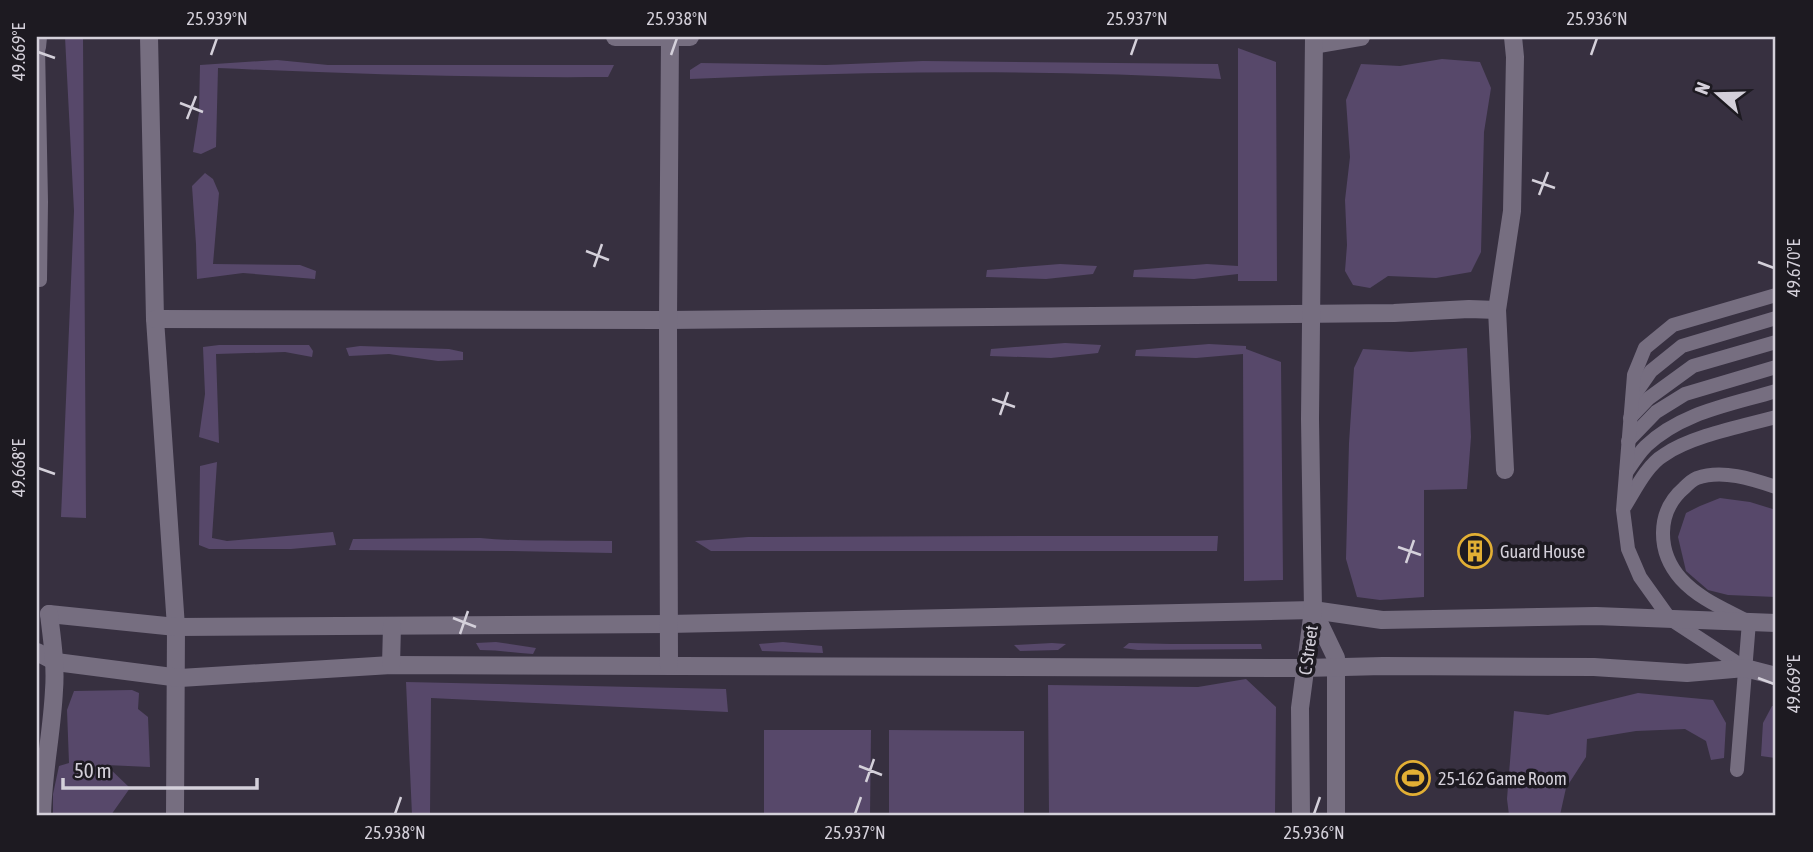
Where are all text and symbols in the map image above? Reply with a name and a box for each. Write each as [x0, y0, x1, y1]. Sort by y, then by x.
text: 25.939°N [186, 8, 248, 29]
text: 25.938°N [646, 8, 708, 29]
text: 25.937°N [1106, 8, 1168, 29]
text: 25.936°N [1566, 8, 1628, 29]
text: 49.669°E [8, 23, 29, 81]
north arrow [1684, 60, 1754, 130]
text: N [1690, 79, 1714, 97]
text: 49.670°E [1783, 239, 1804, 297]
text: 49.668°E [8, 439, 29, 497]
building icon: Guard House [1456, 532, 1494, 570]
place label: Guard House [1500, 541, 1585, 562]
street label: C Street [1294, 624, 1322, 676]
text: 49.669°E [1783, 655, 1804, 713]
scale bar [63, 747, 257, 791]
text: 50 m [74, 758, 112, 782]
sports icon: 25-162 Game Room [1394, 759, 1432, 797]
place label: 25-162 Game Room [1438, 768, 1567, 789]
text: 25.938°N [364, 822, 426, 843]
text: 25.937°N [824, 822, 886, 843]
text: 25.936°N [1283, 822, 1345, 843]

